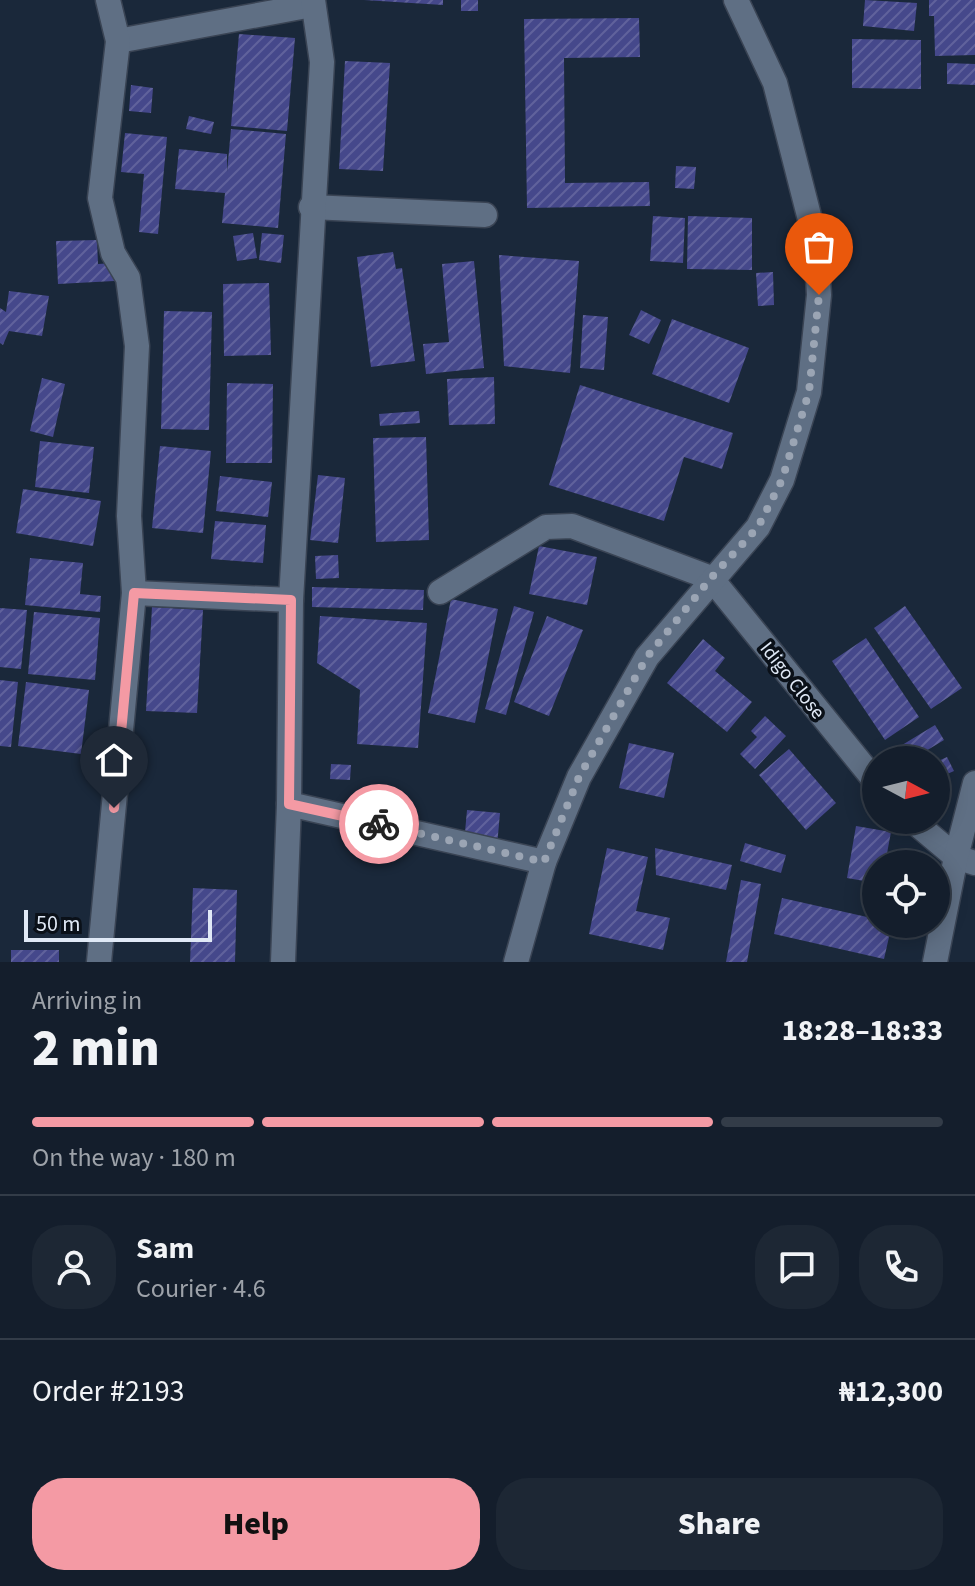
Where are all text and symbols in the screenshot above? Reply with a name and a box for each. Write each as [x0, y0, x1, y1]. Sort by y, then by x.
pin [785, 213, 853, 295]
icon: bag [797, 225, 841, 269]
street label: Idigo Close [753, 636, 831, 725]
pin [80, 726, 148, 808]
icon: home [92, 738, 136, 782]
north arrow [862, 746, 950, 834]
map controls [862, 746, 950, 938]
courier [339, 784, 419, 864]
icon: bike [357, 802, 401, 846]
button: locate [862, 850, 950, 938]
scale bar [24, 906, 212, 942]
text: 50 m [36, 908, 81, 940]
text: Arriving in [32, 982, 142, 1019]
text: 18:28–18:33 [782, 1009, 943, 1052]
text: 2 min [32, 1012, 160, 1086]
text: On the way · 180 m [32, 1139, 236, 1176]
button: person [32, 1225, 116, 1309]
button: chat [755, 1225, 839, 1309]
button: phone [859, 1225, 943, 1309]
text: Sam [136, 1227, 194, 1270]
text: Courier · 4.6 [136, 1270, 266, 1307]
text: Order #2193 [32, 1370, 185, 1413]
text: ₦12,300 [839, 1370, 943, 1413]
button: Help [32, 1478, 480, 1570]
button: Share [496, 1478, 943, 1570]

